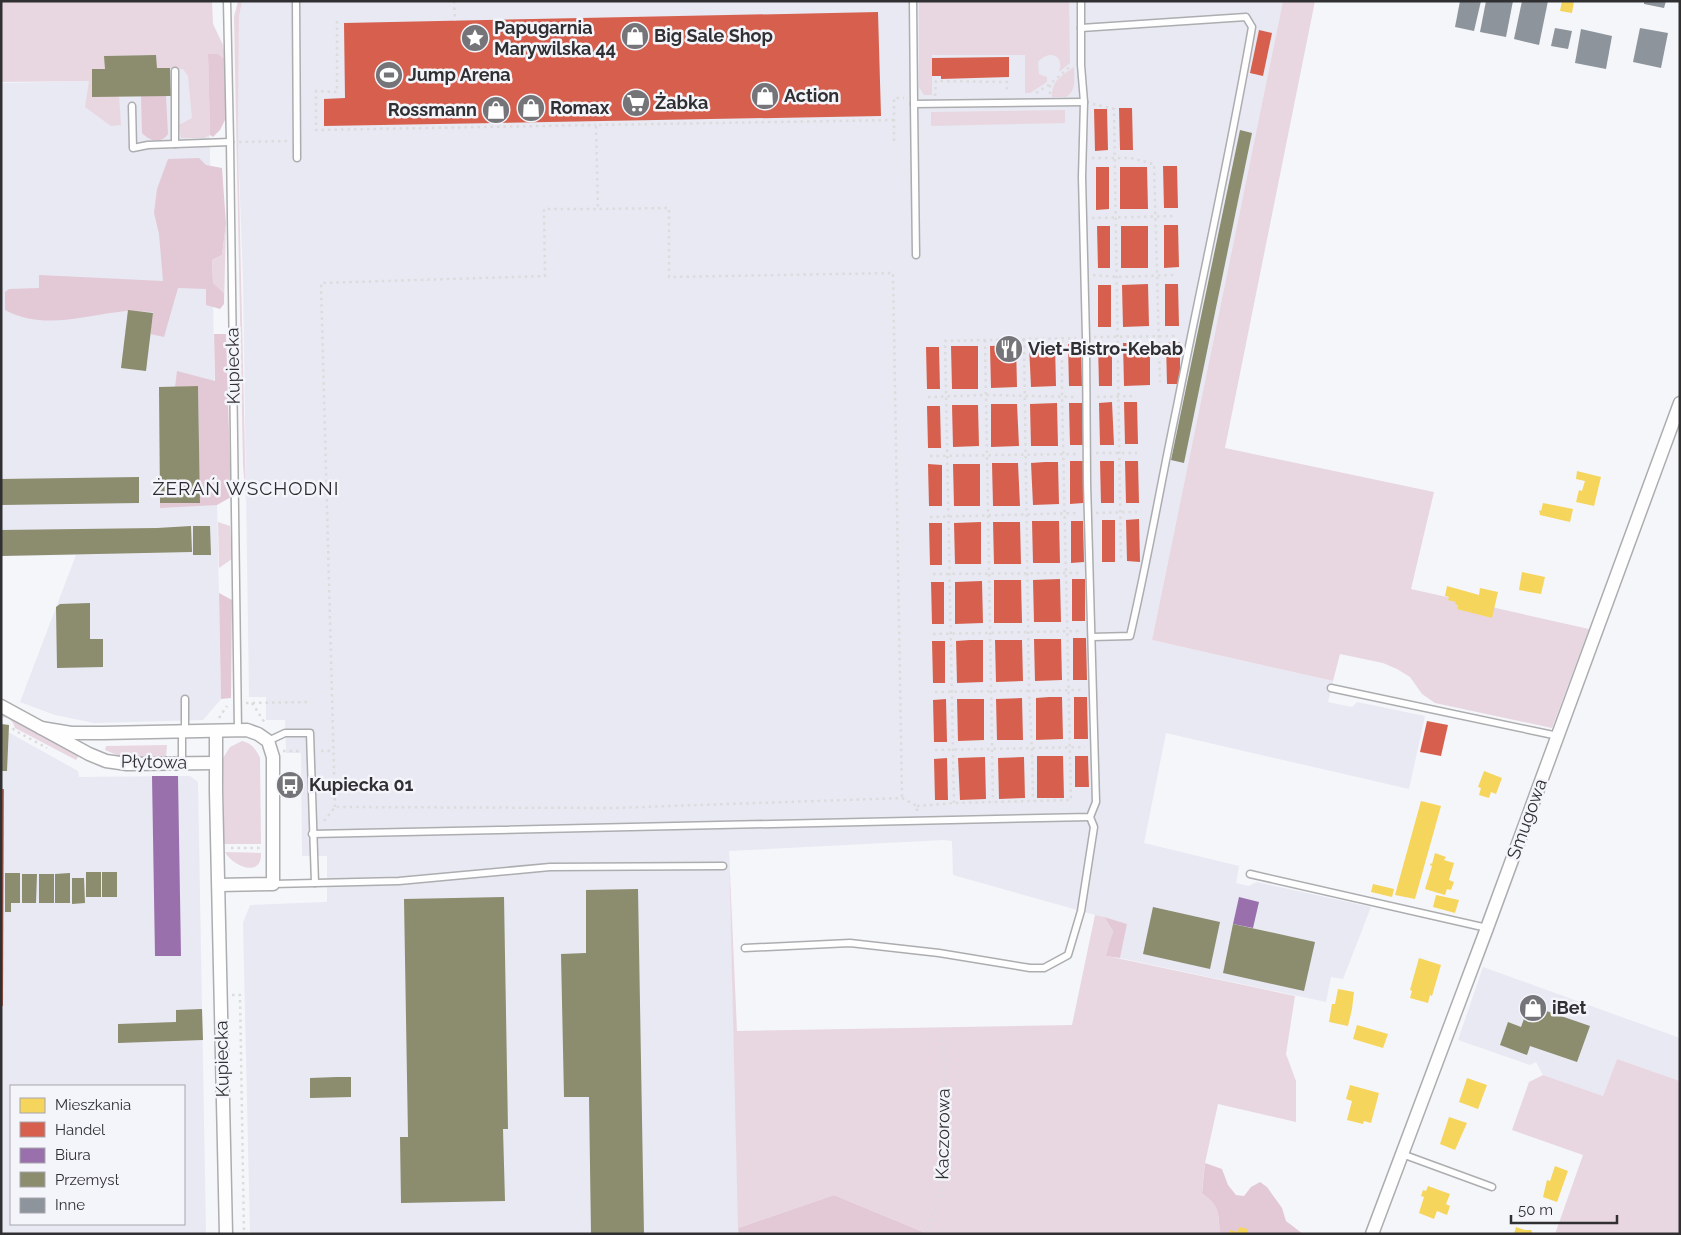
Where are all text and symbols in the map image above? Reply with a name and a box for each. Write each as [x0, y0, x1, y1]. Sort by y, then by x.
place label: Papugarnia Marywilska 44 [494, 17, 616, 59]
shop icon: Big Sale Shop [620, 21, 650, 51]
place icon: Papugarnia Marywilska 44 [460, 23, 490, 53]
place label: Big Sale Shop [654, 25, 773, 46]
sports icon: Jump Arena [374, 60, 404, 90]
place label: Jump Arena [408, 64, 511, 85]
shop icon: Action [750, 81, 780, 111]
place label: Action [784, 85, 839, 106]
supermarket icon: Żabka [621, 88, 651, 118]
place label: Żabka [655, 92, 708, 113]
shop icon: Romax [516, 93, 546, 123]
shop icon: Rossmann [481, 95, 511, 125]
place label: Romax [550, 97, 610, 118]
place label: Rossmann [388, 99, 477, 120]
street label: Kupiecka [221, 327, 244, 405]
restaurant icon: Viet-Bistro-Kebab [994, 334, 1024, 364]
place label: Viet-Bistro-Kebab [1028, 338, 1183, 359]
district label: ŻERAŃ WSCHODNI [153, 477, 339, 499]
street label: Płytowa [121, 750, 187, 773]
bus stop icon: Kupiecka 01 [275, 770, 305, 800]
place label: Kupiecka 01 [309, 774, 413, 795]
street label: Smugowa [1502, 776, 1551, 862]
shop icon: iBet [1518, 993, 1548, 1023]
place label: iBet [1552, 997, 1587, 1018]
street label: Kupiecka [210, 1020, 233, 1098]
legend [10, 1085, 185, 1225]
street label: Kaczorowa [931, 1088, 954, 1180]
text: Mieszkania [55, 1096, 131, 1114]
text: Handel [55, 1121, 106, 1139]
text: Biura [55, 1146, 91, 1164]
text: Przemysł [55, 1171, 119, 1189]
scale bar [1511, 1192, 1617, 1224]
text: Inne [55, 1196, 85, 1214]
text: 50 m [1518, 1201, 1553, 1219]

